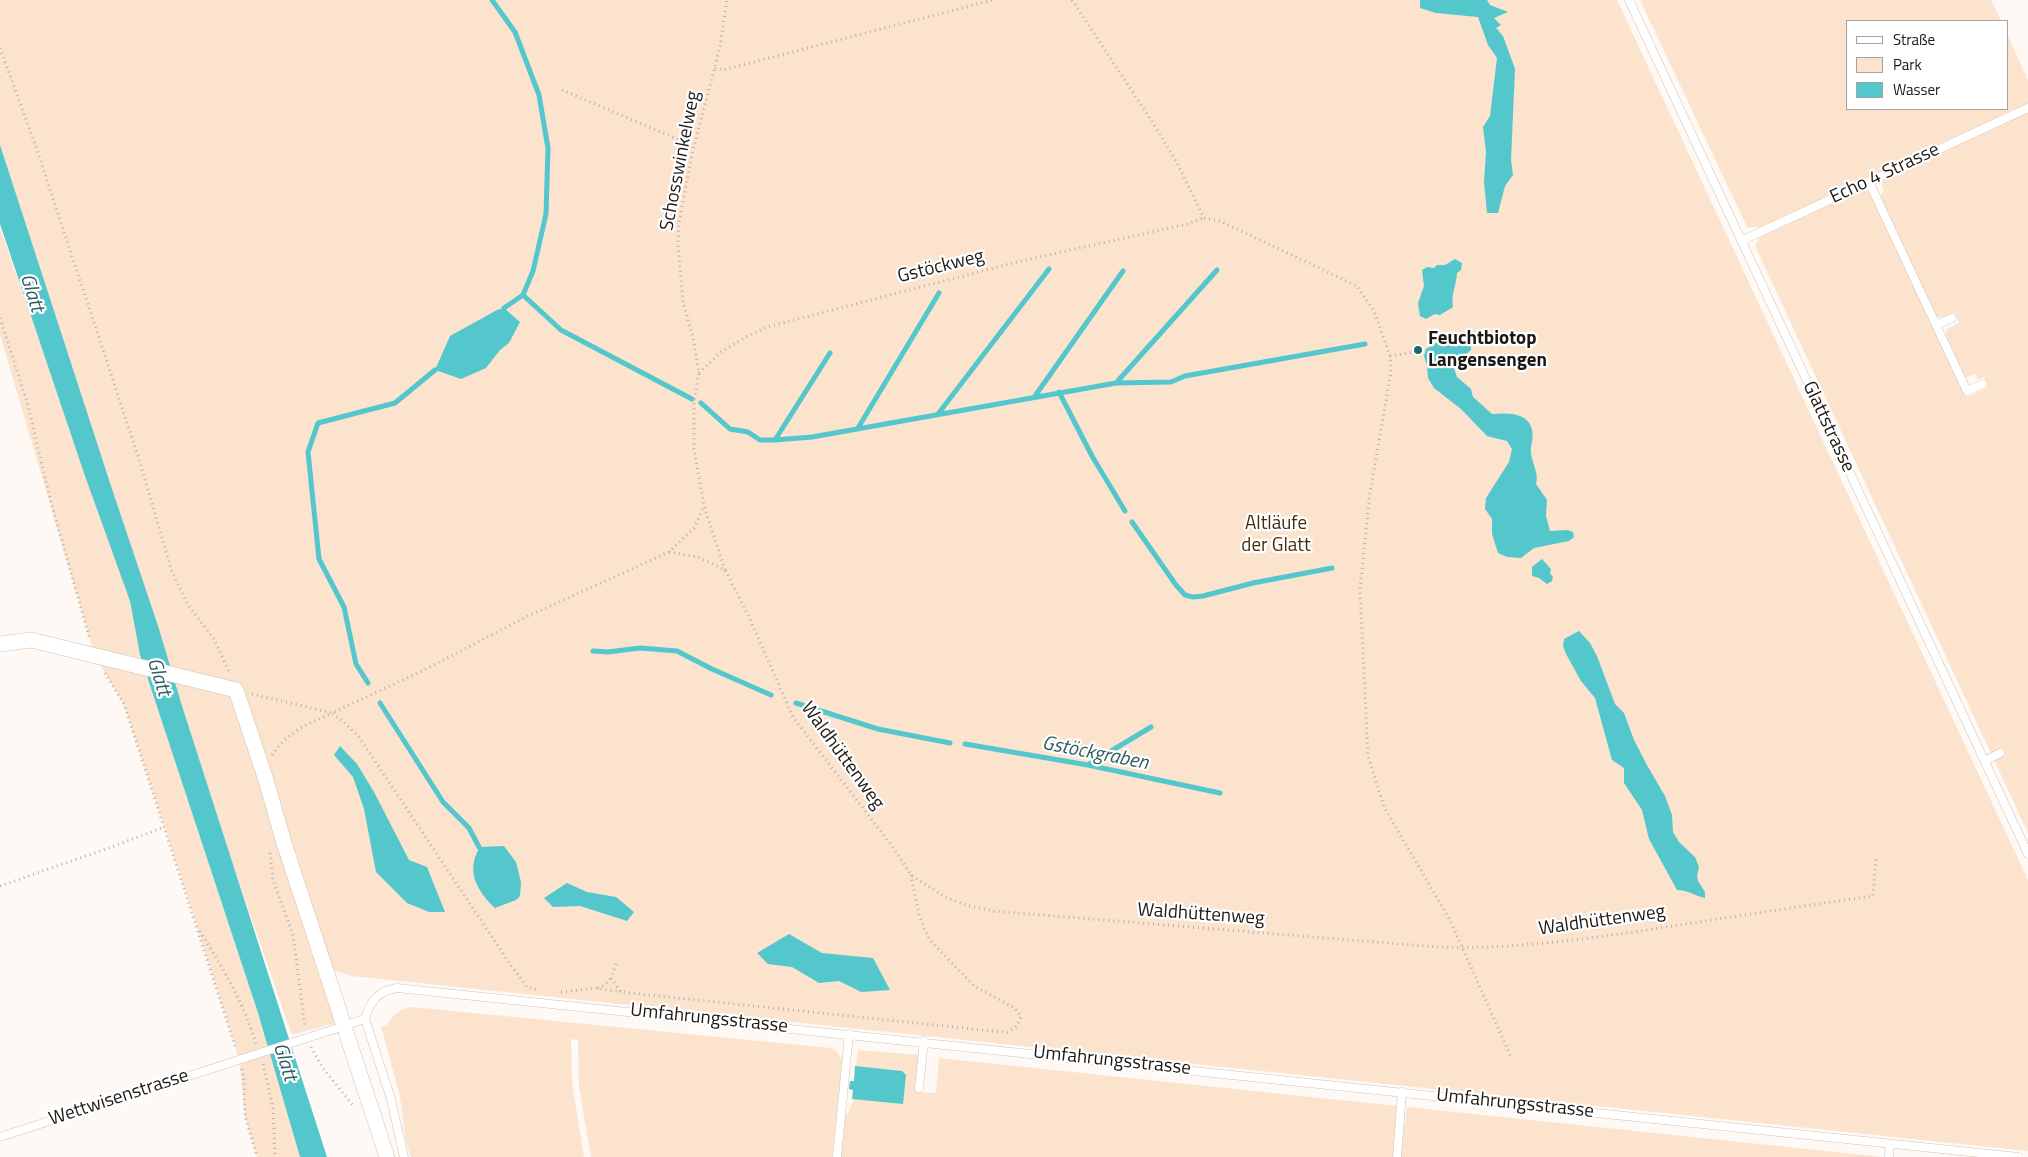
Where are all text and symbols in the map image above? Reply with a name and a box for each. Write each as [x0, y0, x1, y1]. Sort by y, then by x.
legend [1846, 20, 2008, 110]
text: Straße [1893, 28, 1935, 51]
text: Park [1893, 53, 1922, 76]
text: Wasser [1893, 78, 1940, 101]
street label: Schosswinkelweg [656, 89, 706, 233]
street label: Echo 4 Strasse [1827, 139, 1943, 209]
street label: Gstöckweg [895, 245, 987, 289]
water label: Glatt [14, 271, 48, 315]
place label: Feuchtbiotop Langensengen [1428, 328, 1547, 372]
marker: Feuchtbiotop Langensengen [1412, 344, 1424, 356]
street label: Glattstrasse [1797, 378, 1859, 476]
park label: Altläufe der Glatt [1241, 513, 1311, 557]
water label: Glatt [141, 655, 175, 699]
street label: Waldhüttenweg [795, 698, 889, 814]
water label: Gstöckgraben [1040, 732, 1150, 776]
street label: Waldhüttenweg [1137, 899, 1265, 931]
street label: Waldhüttenweg [1537, 901, 1667, 941]
street label: Umfahrungsstrasse [629, 999, 789, 1039]
water label: Glatt [267, 1040, 301, 1084]
street label: Umfahrungsstrasse [1032, 1041, 1192, 1081]
street label: Wettwisenstrasse [46, 1065, 192, 1131]
street label: Umfahrungsstrasse [1435, 1084, 1595, 1124]

